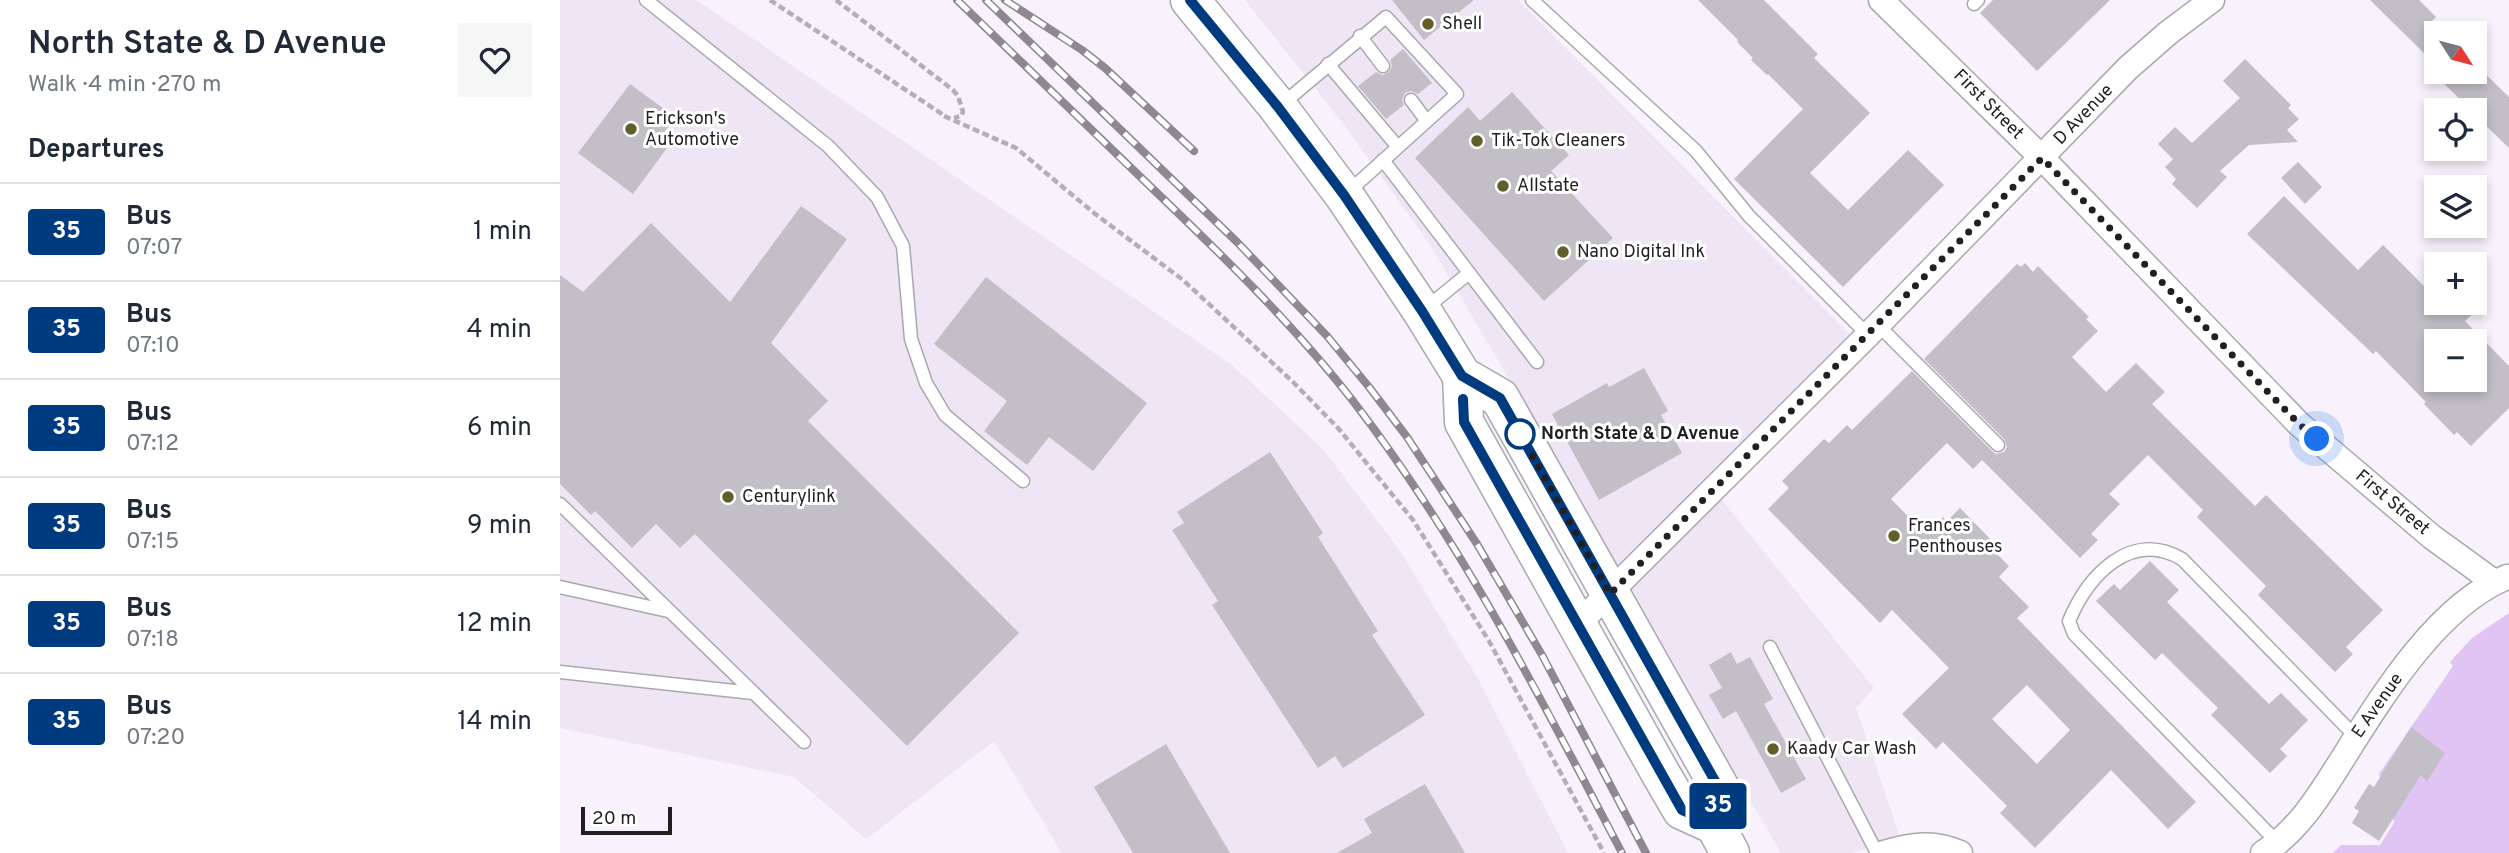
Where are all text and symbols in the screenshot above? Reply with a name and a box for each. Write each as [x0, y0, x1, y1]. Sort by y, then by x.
place label: Shell [1442, 13, 1482, 36]
marker: Shell [1420, 16, 1436, 32]
north arrow [2424, 21, 2487, 84]
map controls [2424, 21, 2487, 392]
button: heart [458, 23, 532, 97]
text: North State & D Avenue [28, 24, 387, 66]
street label: First Street [1948, 65, 2028, 145]
text: Walk · 4 min · 270 m [28, 71, 221, 100]
street label: D Avenue [2049, 80, 2119, 150]
button: locate [2424, 98, 2487, 161]
place label: Erickson's Automotive [645, 108, 739, 152]
marker: Erickson's Automotive [623, 121, 639, 137]
place label: Tik-Tok Cleaners [1491, 130, 1625, 153]
marker: Tik-Tok Cleaners [1469, 133, 1485, 149]
text: Departures [28, 134, 165, 167]
place label: Allstate [1517, 175, 1579, 198]
button: layers [2424, 175, 2487, 238]
marker: Allstate [1495, 178, 1511, 194]
text: Bus [126, 201, 172, 234]
text: 1 min [473, 216, 532, 249]
text: 35 [52, 217, 81, 247]
text: 07:07 [126, 234, 182, 263]
place label: Nano Digital Ink [1577, 241, 1705, 264]
marker: Nano Digital Ink [1555, 244, 1571, 260]
button: + [2424, 252, 2487, 315]
text: Bus [126, 299, 172, 332]
text: 4 min [466, 314, 532, 347]
text: 35 [52, 315, 81, 345]
button: − [2424, 329, 2487, 392]
text: 07:10 [126, 332, 180, 361]
text: Bus [126, 397, 172, 430]
text: 6 min [467, 412, 532, 445]
text: 35 [52, 413, 81, 443]
marker: North State & D Avenue [1505, 419, 1535, 449]
your location [2299, 421, 2334, 456]
place label: North State & D Avenue [1541, 423, 1739, 446]
text: 07:12 [126, 430, 179, 459]
street label: First Street [2350, 465, 2434, 541]
place label: Centurylink [742, 486, 836, 509]
marker: Centurylink [720, 489, 736, 505]
text: Bus [126, 495, 172, 528]
text: 9 min [467, 510, 532, 543]
text: 35 [52, 511, 81, 541]
place label: Frances Penthouses [1908, 515, 2002, 559]
text: 07:15 [126, 528, 179, 557]
marker: Frances Penthouses [1886, 528, 1902, 544]
text: Bus [126, 593, 172, 626]
text: 12 min [457, 608, 532, 641]
text: 35 [52, 609, 81, 639]
text: 07:18 [126, 626, 179, 655]
street label: E Avenue [2347, 669, 2409, 743]
text: Bus [126, 691, 172, 724]
text: 14 min [457, 706, 532, 739]
text: 35 [52, 707, 81, 737]
text: 07:20 [126, 724, 185, 753]
place label: Kaady Car Wash [1787, 738, 1917, 761]
marker: Kaady Car Wash [1765, 741, 1781, 757]
line badge: 35 [1686, 783, 1750, 829]
text: 35 [1703, 791, 1733, 821]
scale bar [581, 804, 672, 836]
text: 20 m [592, 807, 636, 831]

